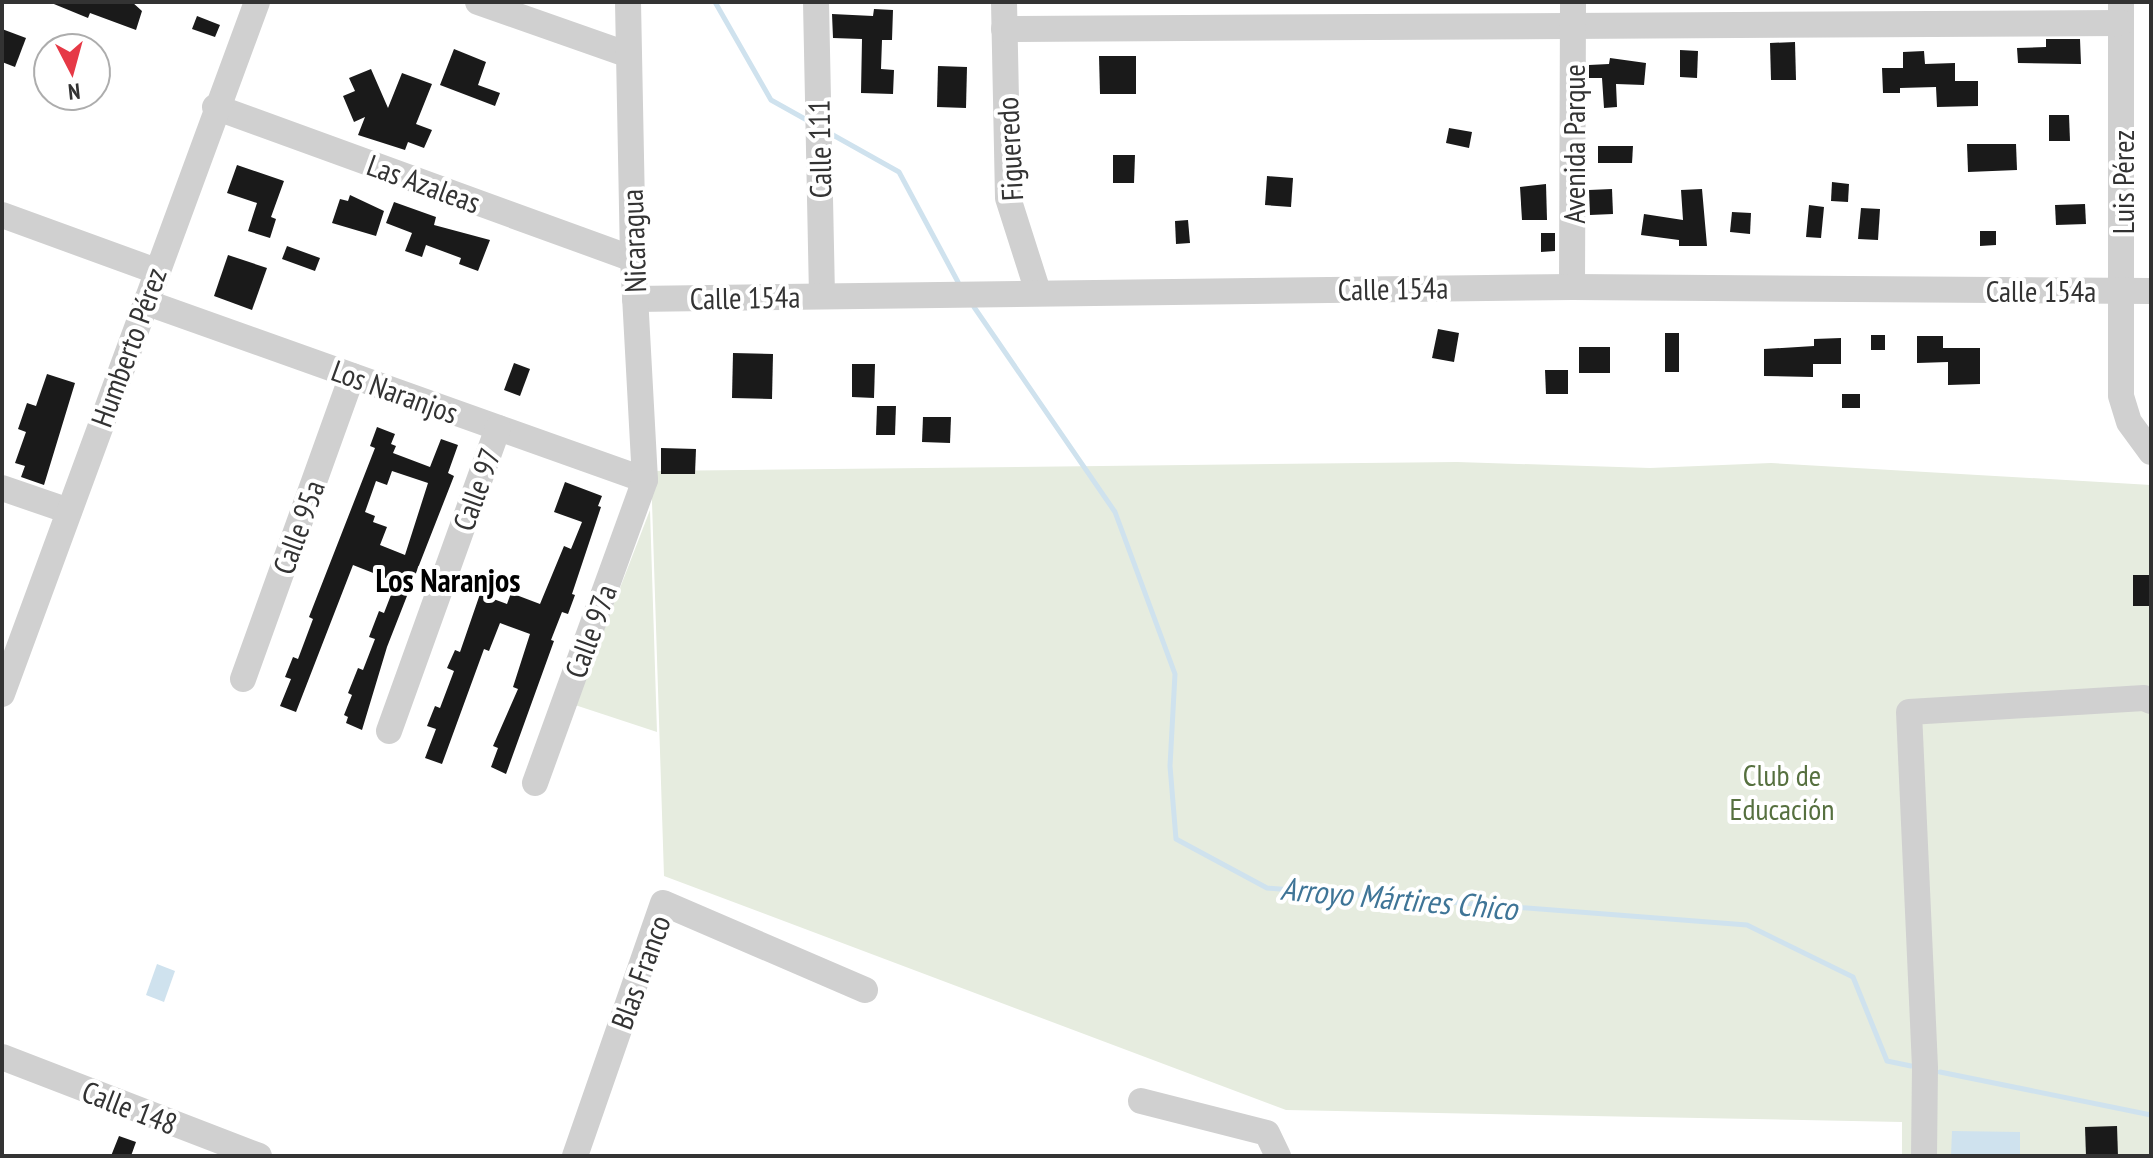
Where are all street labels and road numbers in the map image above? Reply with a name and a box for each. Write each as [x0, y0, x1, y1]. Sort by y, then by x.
street label: Avenida Parque [1554, 64, 1593, 224]
street label: Figueredo [987, 96, 1031, 202]
street label: Calle 111 [799, 99, 839, 199]
street label: Luis Pérez [2103, 130, 2142, 234]
street label: Las Azaleas [362, 145, 486, 221]
street label: Nicaragua [612, 189, 654, 293]
street label: Humberto Pérez [81, 262, 175, 432]
street label: Calle 154a [1337, 268, 1449, 308]
street label: Calle 154a [1986, 271, 2096, 310]
street label: Calle 154a [689, 277, 801, 317]
street label: Los Naranjos [326, 350, 464, 432]
street label: Calle 97 [443, 442, 509, 536]
street label: Calle 95a [263, 475, 333, 579]
street label: Calle 97a [555, 579, 625, 683]
street label: Blas Franco [601, 910, 679, 1034]
street label: Calle 148 [77, 1071, 183, 1143]

